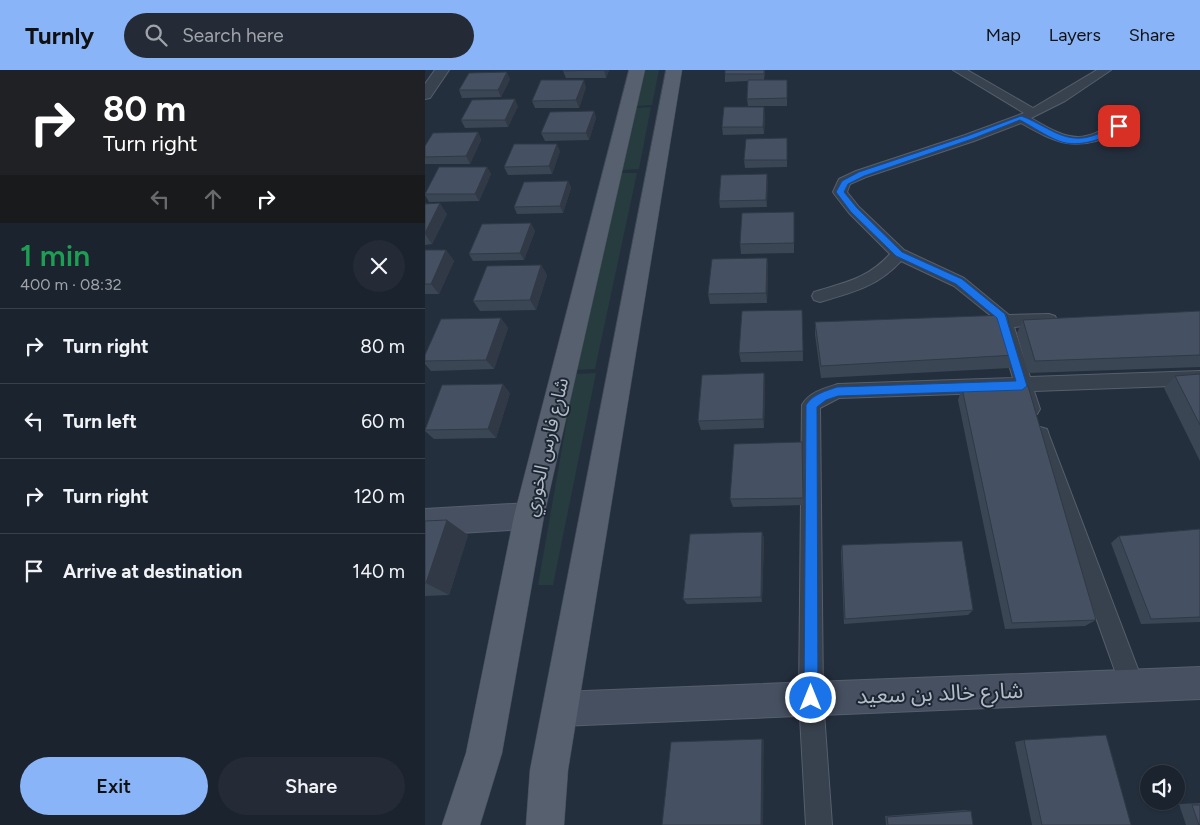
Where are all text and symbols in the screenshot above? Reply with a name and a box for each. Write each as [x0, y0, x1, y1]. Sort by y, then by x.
search box [124, 13, 474, 58]
text: Turnly [25, 21, 94, 50]
icon: search [142, 21, 170, 49]
text: Search here [182, 24, 284, 47]
text: Map [986, 24, 1021, 46]
text: Layers [1049, 24, 1101, 46]
text: Share [1129, 24, 1175, 46]
text: 80 m [103, 88, 186, 130]
icon: right [20, 90, 85, 155]
pin [1098, 105, 1140, 147]
icon: arrive [1105, 112, 1133, 140]
text: Turn right [103, 130, 198, 157]
icon: left [146, 185, 174, 213]
icon: ahead [199, 185, 227, 213]
icon: right [252, 185, 280, 213]
text: 1 min [20, 237, 90, 274]
button: close [353, 240, 405, 292]
text: 400 m · 08:32 [20, 275, 122, 294]
icon: right [20, 332, 48, 360]
text: Turn right [63, 335, 149, 358]
text: 80 m [360, 335, 405, 358]
street label: شارع فارس الخوري [519, 375, 576, 519]
icon: left [20, 407, 48, 435]
text: Turn left [63, 410, 137, 433]
text: 60 m [361, 410, 405, 433]
icon: right [20, 482, 48, 510]
text: Turn right [63, 485, 149, 508]
text: 120 m [353, 485, 405, 508]
icon: arrive [20, 557, 48, 585]
text: Arrive at destination [63, 560, 242, 583]
text: 140 m [352, 560, 405, 583]
position arrow [784, 671, 836, 723]
street label: شارع خالد بن سعيد [856, 677, 1024, 712]
button: Exit [20, 757, 208, 815]
button: Share [218, 757, 405, 815]
map controls [1140, 765, 1185, 810]
button: sound [1140, 765, 1185, 810]

